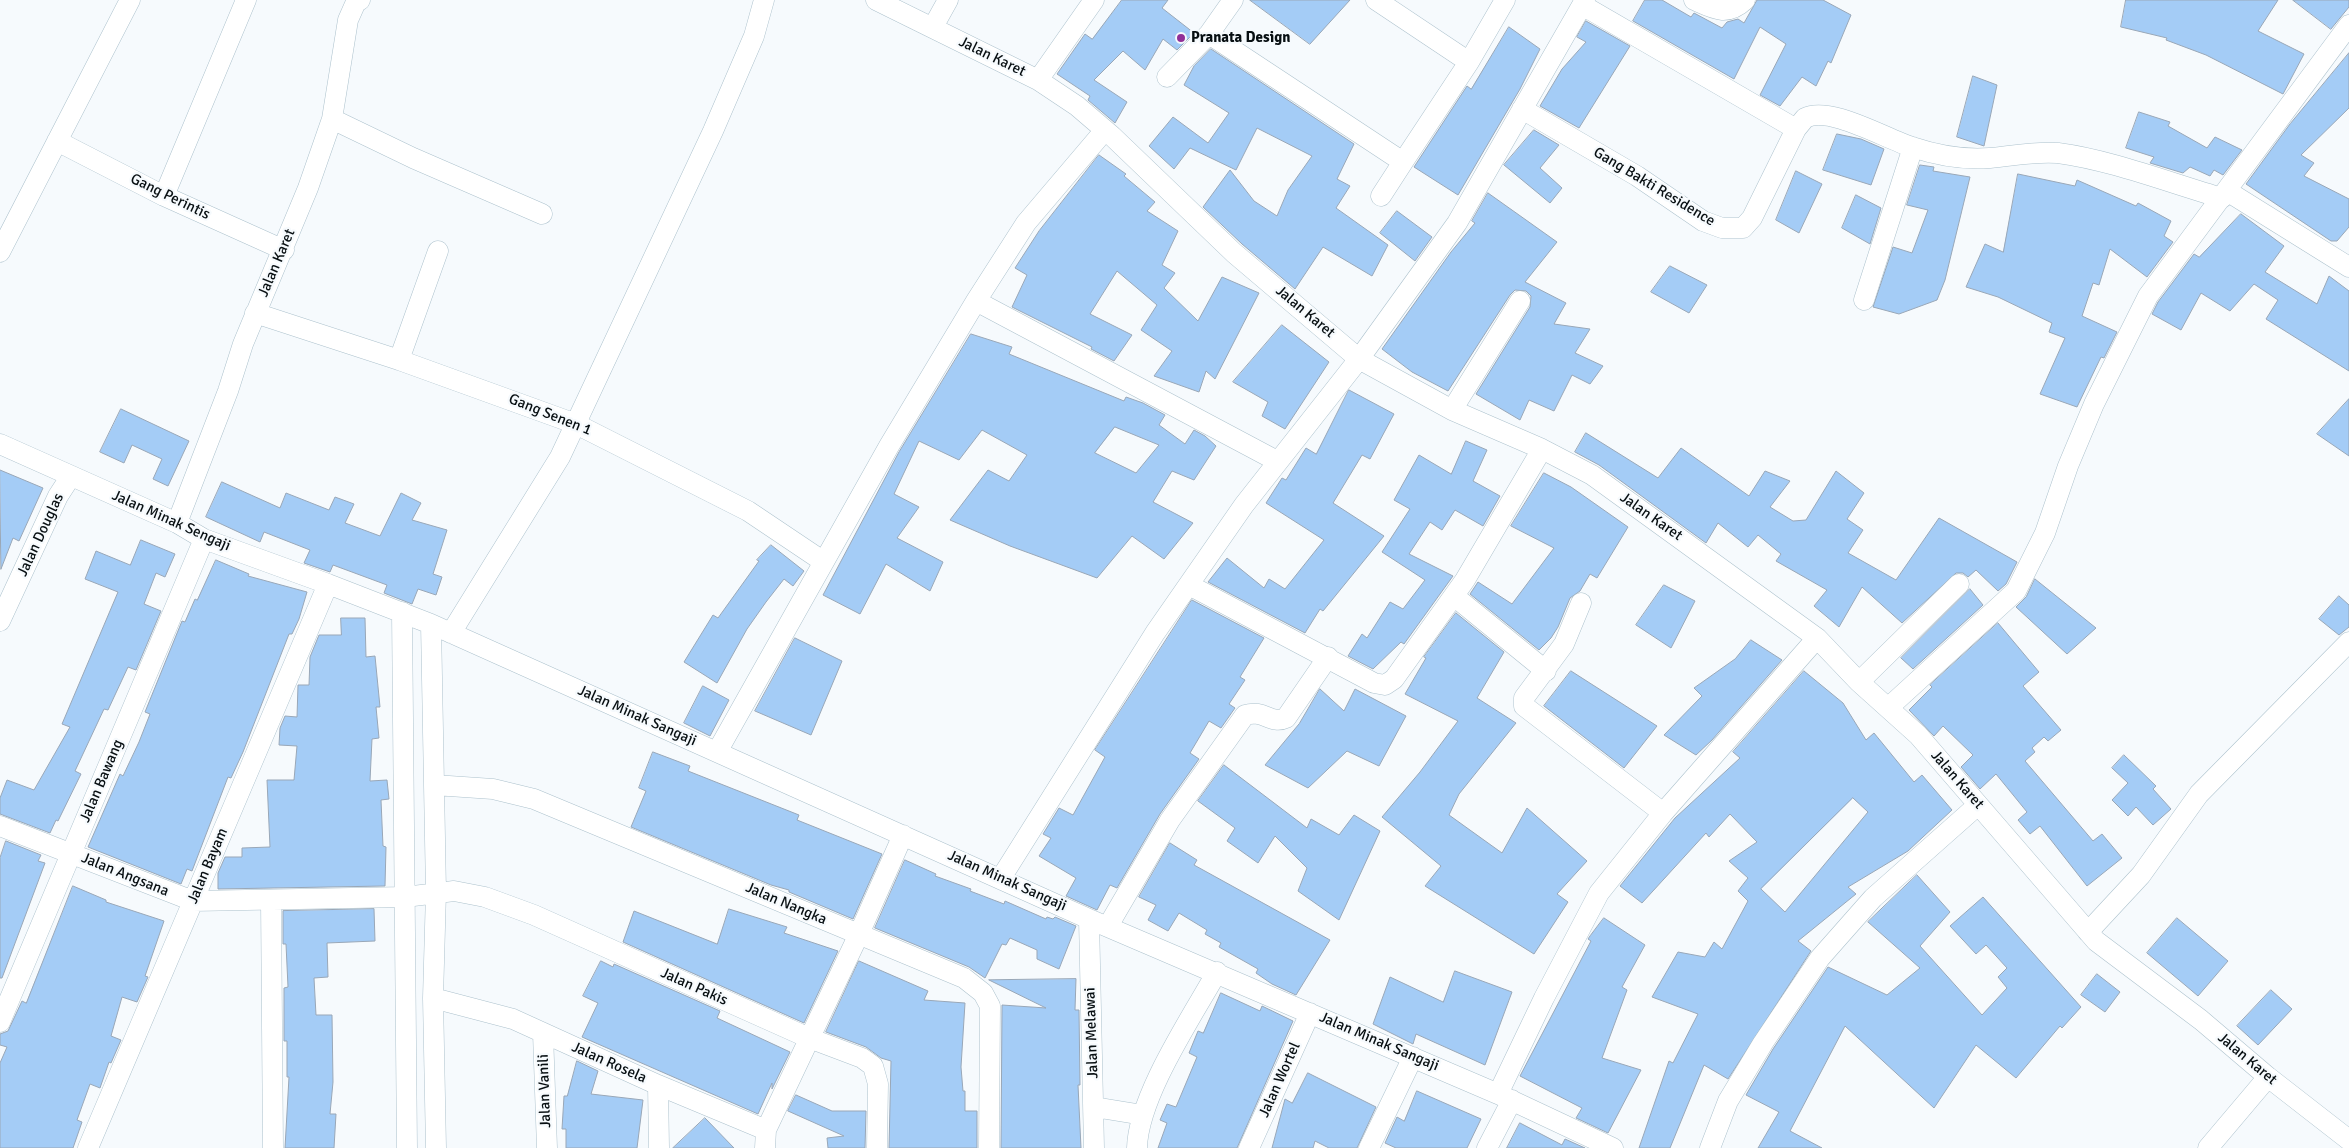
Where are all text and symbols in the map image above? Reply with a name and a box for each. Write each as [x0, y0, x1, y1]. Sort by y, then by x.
place label: Pranata Design [1191, 29, 1290, 47]
marker: Pranata Design [1175, 32, 1187, 44]
street label: Jalan Karet [956, 33, 1028, 81]
street label: Gang Bakti Residence [1590, 144, 1718, 230]
street label: Gang Perintis [127, 170, 213, 224]
street label: Jalan Karet [255, 226, 299, 300]
street label: Jalan Karet [1272, 282, 1338, 342]
street label: Gang Senen 1 [506, 390, 594, 440]
street label: Jalan Minak Sengaji [109, 487, 233, 555]
street label: Jalan Karet [1616, 489, 1686, 545]
street label: Jalan Douglas [14, 491, 68, 579]
street label: Jalan Minak Sangaji [575, 682, 699, 750]
street label: Jalan Bawang [76, 737, 128, 825]
street label: Jalan Karet [1927, 747, 1987, 813]
street label: Jalan Bayam [184, 826, 232, 906]
street label: Jalan Minak Sangaji [945, 847, 1069, 915]
street label: Jalan Angsana [79, 849, 171, 901]
street label: Jalan Nangka [743, 879, 829, 929]
street label: Jalan Pakis [658, 964, 730, 1010]
street label: Jalan Melawai [1081, 987, 1103, 1079]
street label: Jalan Minak Sangaji [1317, 1009, 1441, 1075]
street label: Jalan Karet [2214, 1029, 2280, 1089]
street label: Jalan Rosela [569, 1038, 649, 1088]
street label: Jalan Wortel [1255, 1040, 1305, 1120]
street label: Jalan Vanili [535, 1054, 555, 1128]

